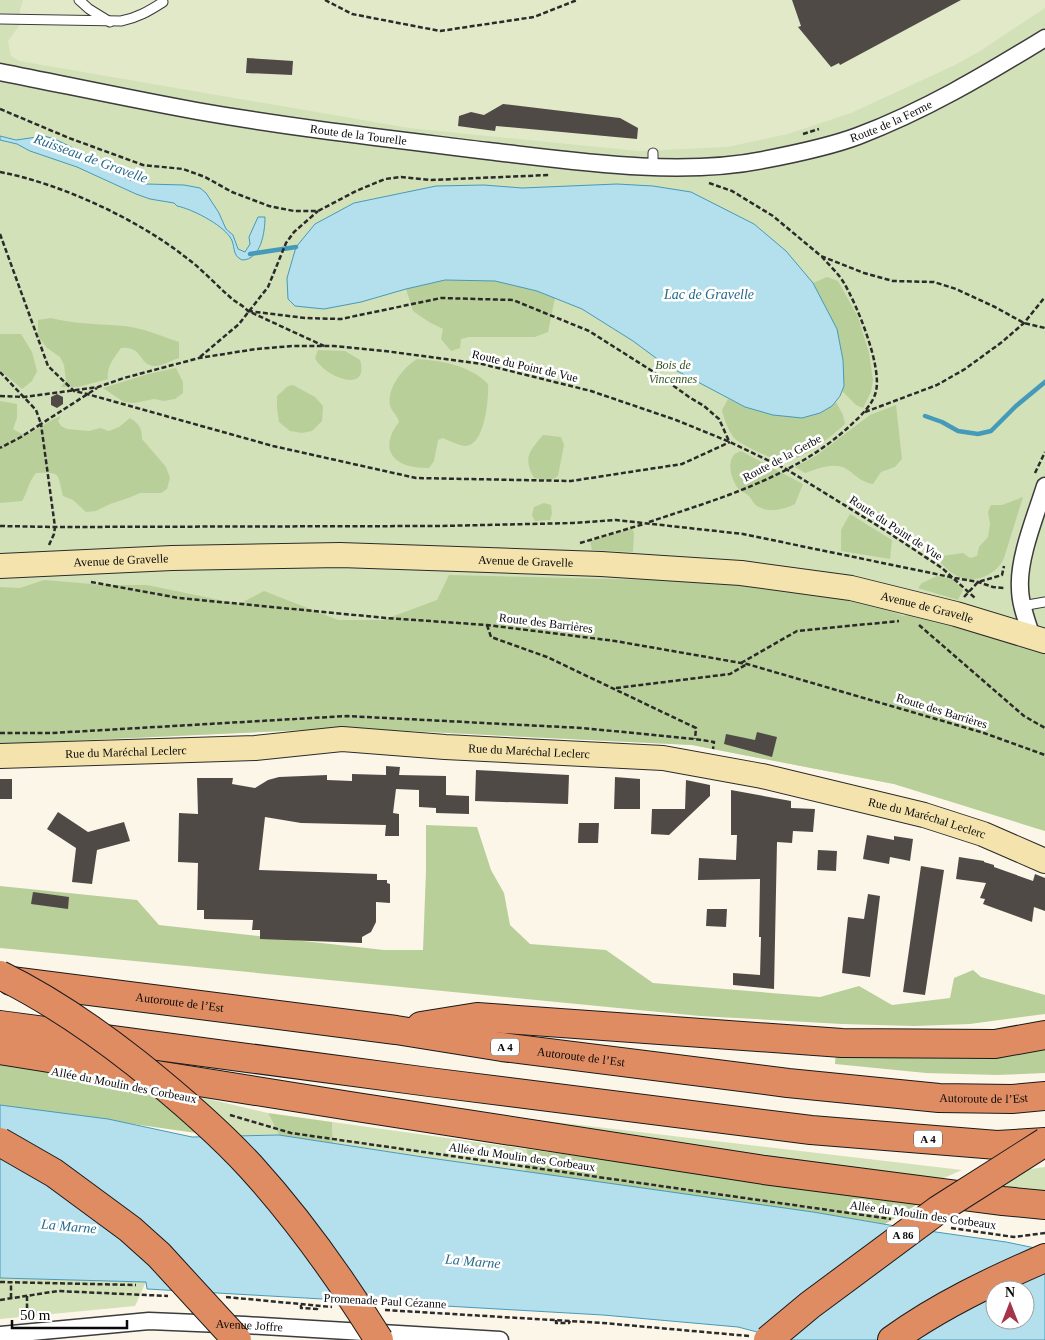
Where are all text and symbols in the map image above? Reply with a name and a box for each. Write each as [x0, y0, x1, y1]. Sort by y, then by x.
street label: Route de la Ferme [848, 97, 934, 145]
street label: Route de la Tourelle [309, 122, 408, 148]
water label: Ruisseau de Gravelle [31, 131, 150, 186]
water label: Lac de Gravelle [663, 287, 754, 302]
street label: Route du Point de Vue [471, 347, 579, 385]
park label: Bois de Vincennes [649, 358, 698, 386]
street label: Route de la Gerbe [740, 431, 824, 485]
street label: Route du Point de Vue [847, 493, 945, 563]
street label: Avenue de Gravelle [73, 551, 169, 570]
street label: Avenue de Gravelle [478, 553, 573, 570]
street label: Avenue de Gravelle [879, 589, 975, 626]
street label: Route des Barrières [498, 610, 594, 636]
street label: Route des Barrières [895, 690, 990, 732]
street label: Rue du Maréchal Leclerc [468, 741, 590, 761]
street label: Rue du Maréchal Leclerc [65, 743, 187, 761]
street label: Rue du Maréchal Leclerc [867, 795, 987, 841]
street label: Autoroute de l’Est [135, 990, 225, 1015]
road number: A 4 [491, 1038, 519, 1056]
street label: Autoroute de l’Est [536, 1044, 626, 1070]
street label: Allée du Moulin des Corbeaux [50, 1064, 198, 1106]
street label: Autoroute de l’Est [939, 1091, 1029, 1106]
road number: A 4 [914, 1130, 942, 1148]
street label: Allée du Moulin des Corbeaux [448, 1140, 596, 1174]
street label: Allée du Moulin des Corbeaux [849, 1198, 997, 1232]
water label: La Marne [40, 1217, 97, 1236]
road number: A 86 [887, 1226, 919, 1244]
water label: La Marne [444, 1252, 501, 1271]
north arrow [985, 1280, 1035, 1330]
text: N [1005, 1285, 1015, 1300]
street label: Promenade Paul Cézanne [323, 1291, 447, 1311]
scale bar [12, 1298, 128, 1330]
text: 50 m [20, 1307, 51, 1323]
street label: Avenue Joffre [215, 1317, 283, 1334]

